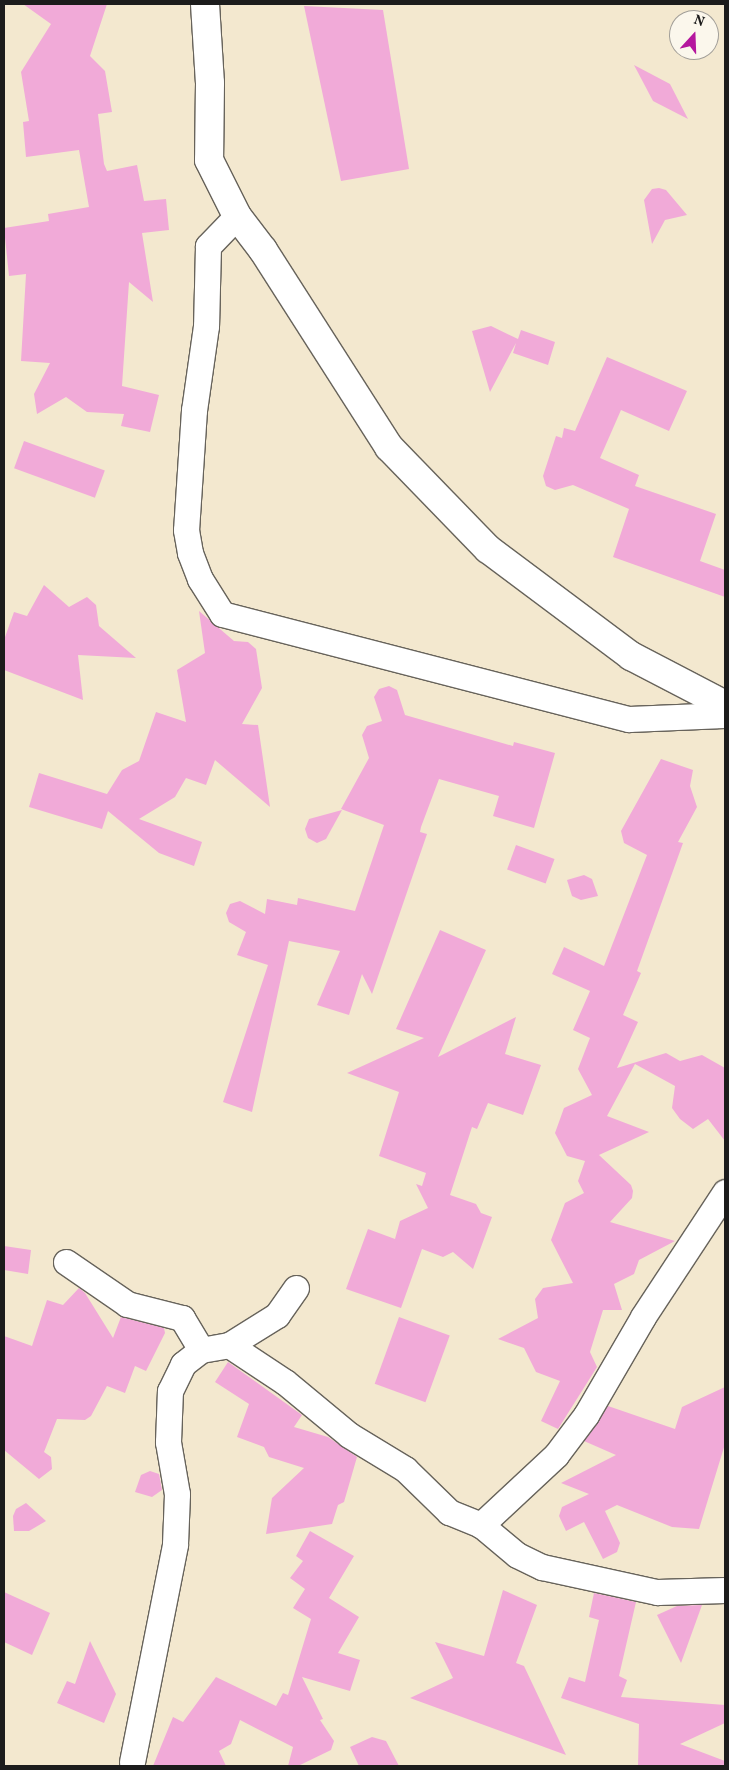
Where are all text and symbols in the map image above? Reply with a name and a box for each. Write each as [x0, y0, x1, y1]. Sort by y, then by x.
north arrow [669, 10, 719, 60]
text: N [691, 11, 707, 32]

